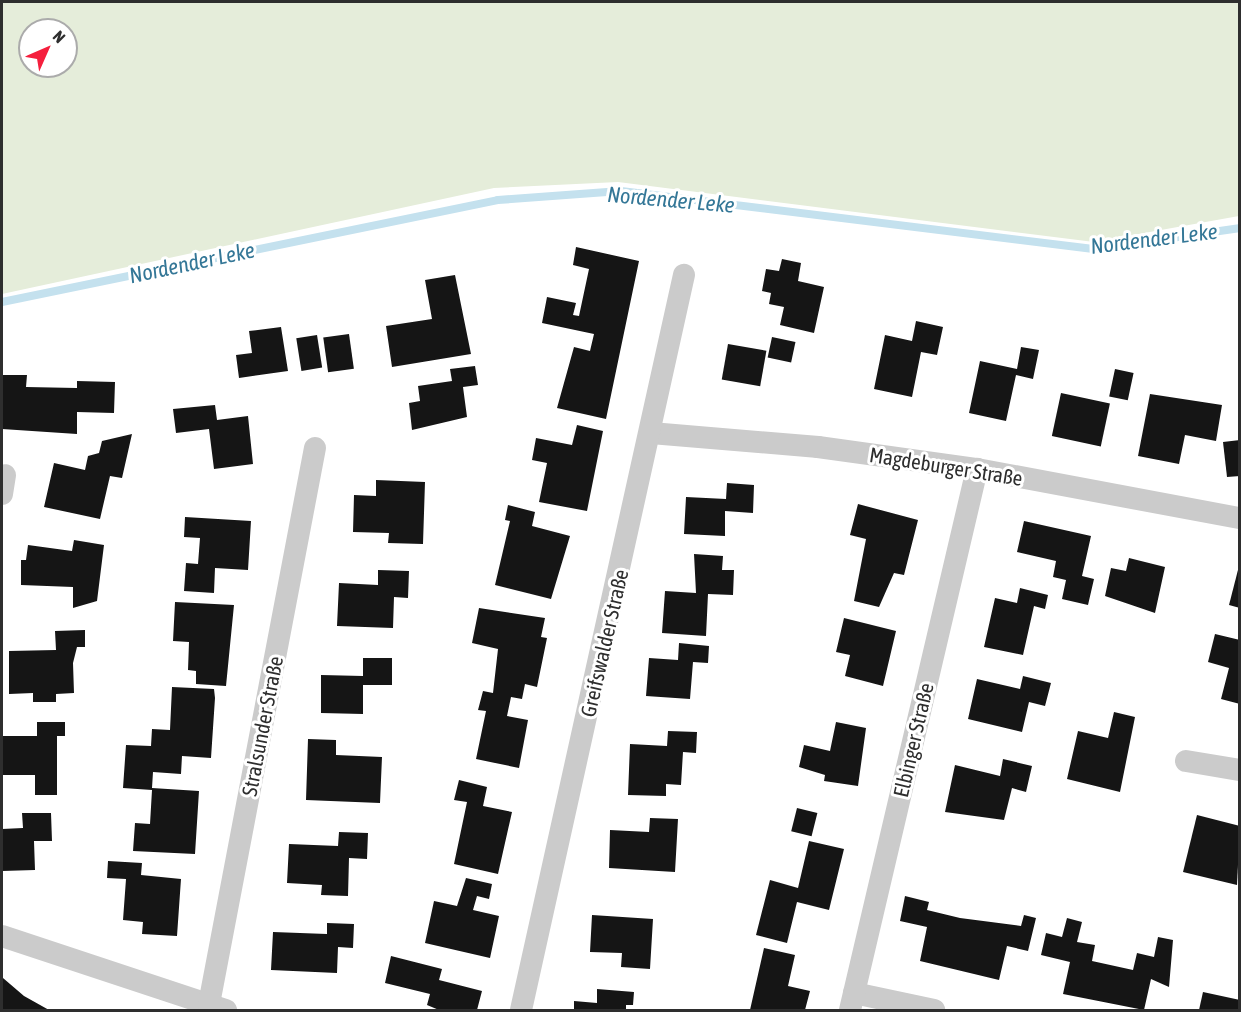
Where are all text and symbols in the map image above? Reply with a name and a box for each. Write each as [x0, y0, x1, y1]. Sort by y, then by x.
north arrow [18, 18, 78, 78]
text: N [50, 27, 69, 46]
water label: Nordender Leke [606, 181, 736, 219]
water label: Nordender Leke [1089, 218, 1219, 260]
water label: Nordender Leke [127, 237, 257, 289]
street label: Magdeburger Straße [868, 441, 1024, 491]
street label: Greifswalder Straße [575, 567, 633, 719]
street label: Stralsunder Straße [236, 654, 288, 798]
street label: Elbinger Straße [888, 680, 938, 800]

